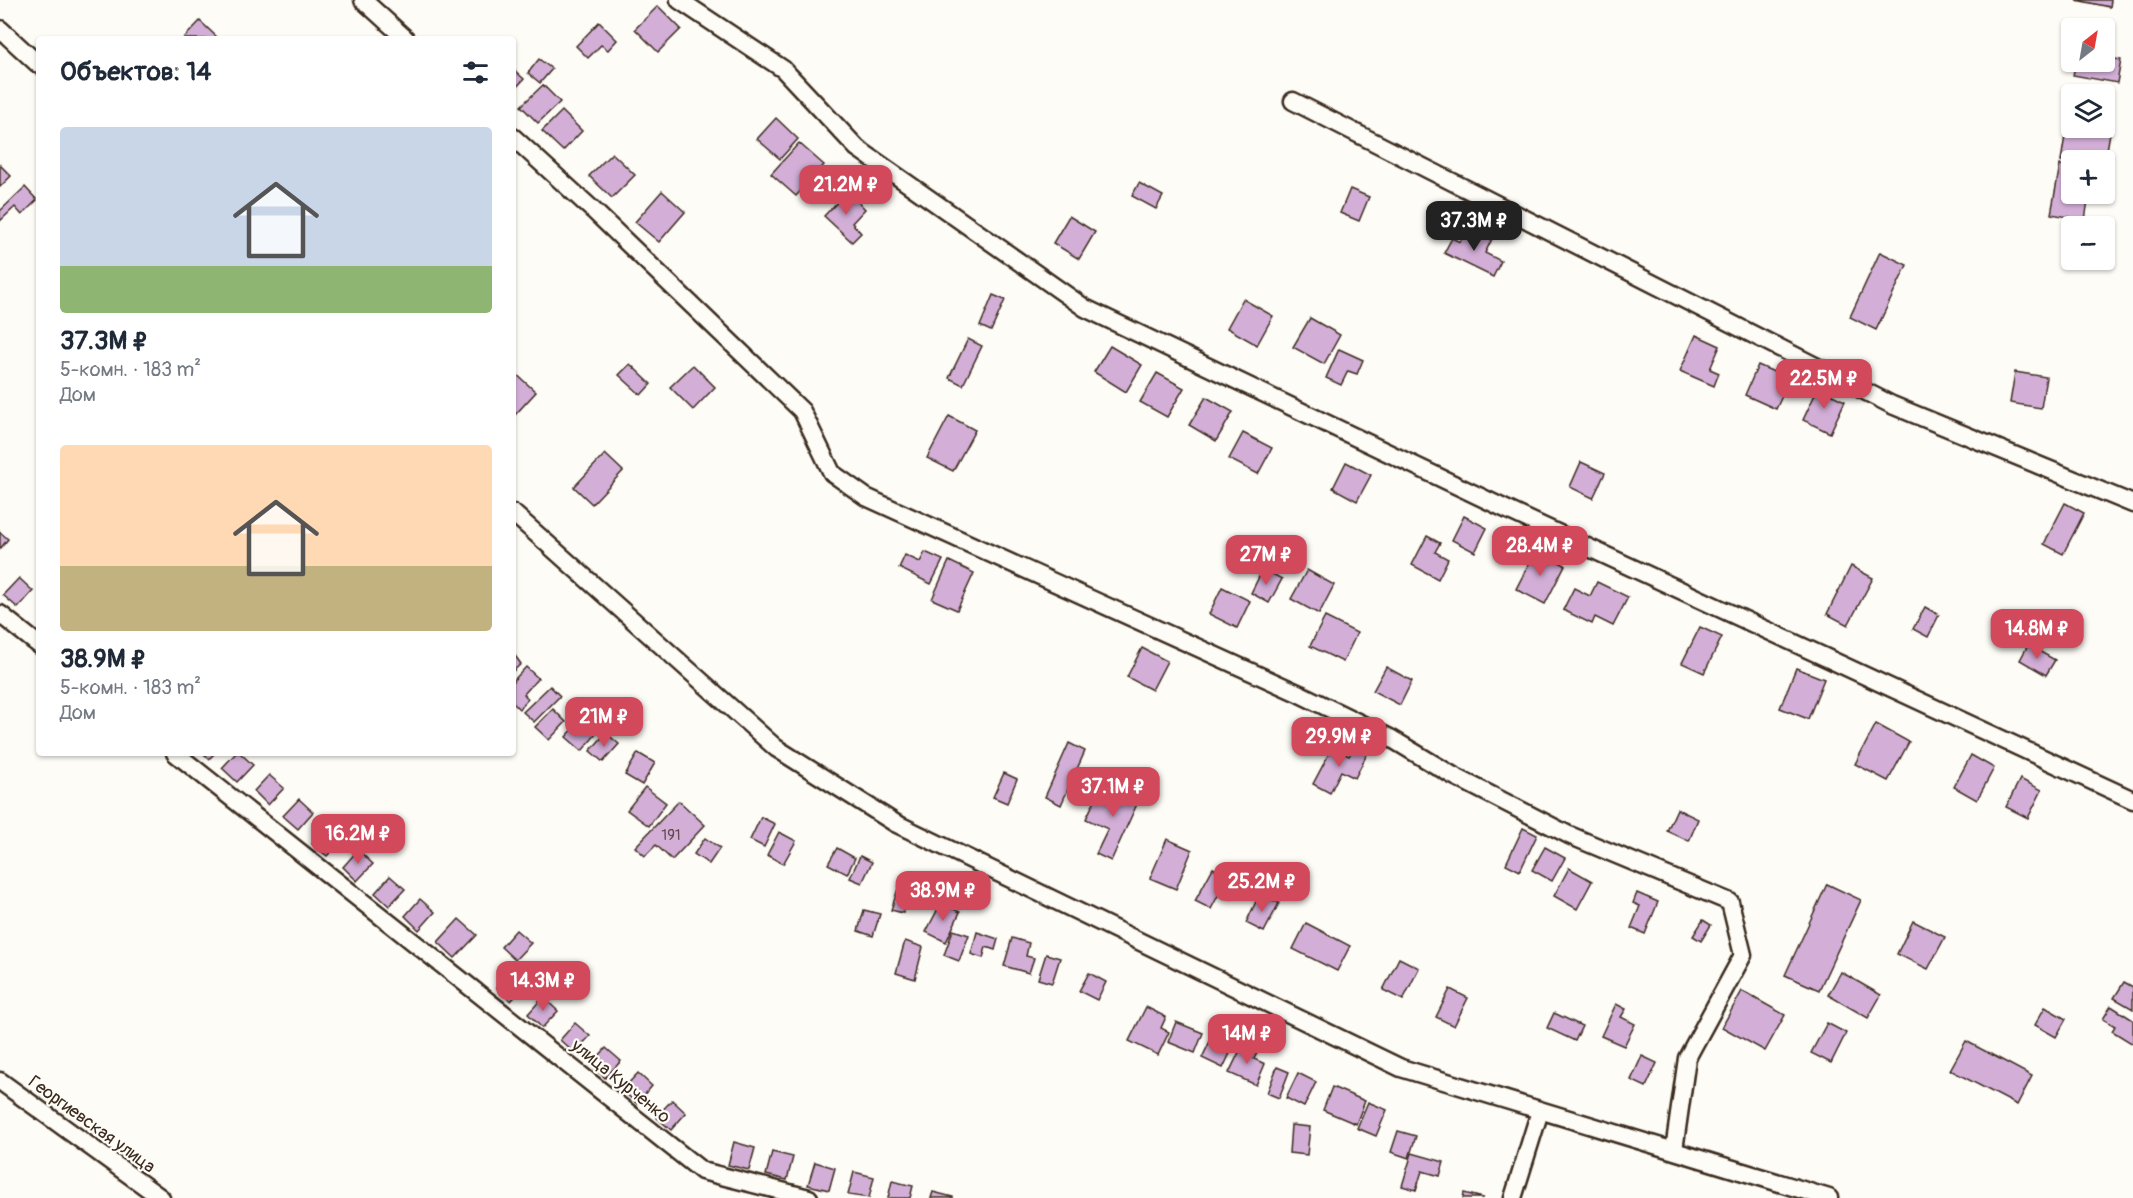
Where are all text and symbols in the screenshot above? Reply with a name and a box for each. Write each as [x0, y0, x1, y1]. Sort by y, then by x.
north arrow [2061, 18, 2115, 72]
map controls [2061, 18, 2115, 270]
text: Объектов: 14 [60, 56, 211, 88]
icon: filters [459, 56, 492, 89]
button: layers [2061, 84, 2115, 138]
button: + [2061, 150, 2115, 204]
pin: 21.2M ₽ [791, 165, 901, 216]
icon: home [222, 166, 330, 274]
text: 21.2M ₽ [813, 172, 879, 197]
pin: 37.3M ₽ [1419, 201, 1529, 252]
text: 37.3M ₽ [1440, 208, 1508, 233]
button: − [2061, 216, 2115, 270]
text: 37.3M ₽ [60, 325, 148, 357]
text: 5-комн. · 183 m² [60, 357, 201, 382]
pin: 22.5M ₽ [1769, 359, 1879, 410]
text: 22.5M ₽ [1790, 366, 1858, 391]
text: Дом [60, 382, 96, 407]
icon: home [222, 484, 330, 592]
pin: 28.4M ₽ [1485, 526, 1595, 577]
text: 28.4M ₽ [1506, 533, 1574, 558]
pin: 27M ₽ [1224, 535, 1308, 586]
text: 27M ₽ [1240, 542, 1292, 567]
pin: 14.8M ₽ [1982, 609, 2092, 660]
text: 14.8M ₽ [2005, 616, 2069, 641]
text: 38.9M ₽ [60, 643, 147, 675]
text: 5-комн. · 183 m² [60, 675, 201, 700]
pin: 21M ₽ [562, 697, 646, 748]
text: Дом [60, 700, 96, 725]
text: 21M ₽ [579, 704, 629, 729]
pin: 29.9M ₽ [1284, 717, 1394, 768]
text: 29.9M ₽ [1306, 724, 1372, 749]
pin: 37.1M ₽ [1058, 767, 1168, 818]
text: 37.1M ₽ [1081, 774, 1145, 799]
pin: 16.2M ₽ [303, 814, 413, 865]
text: 16.2M ₽ [325, 821, 391, 846]
house number: 191 [661, 826, 681, 845]
pin: 25.2M ₽ [1207, 862, 1317, 913]
text: 25.2M ₽ [1228, 869, 1296, 894]
pin: 38.9M ₽ [888, 871, 998, 922]
text: 38.9M ₽ [910, 878, 976, 903]
pin: 14.3M ₽ [488, 961, 598, 1012]
text: 14.3M ₽ [510, 968, 576, 993]
pin: 14M ₽ [1205, 1014, 1289, 1065]
text: 14M ₽ [1222, 1021, 1272, 1046]
street label: улица Курченко [566, 1034, 675, 1129]
street label: Георгиевская улица [24, 1071, 160, 1178]

